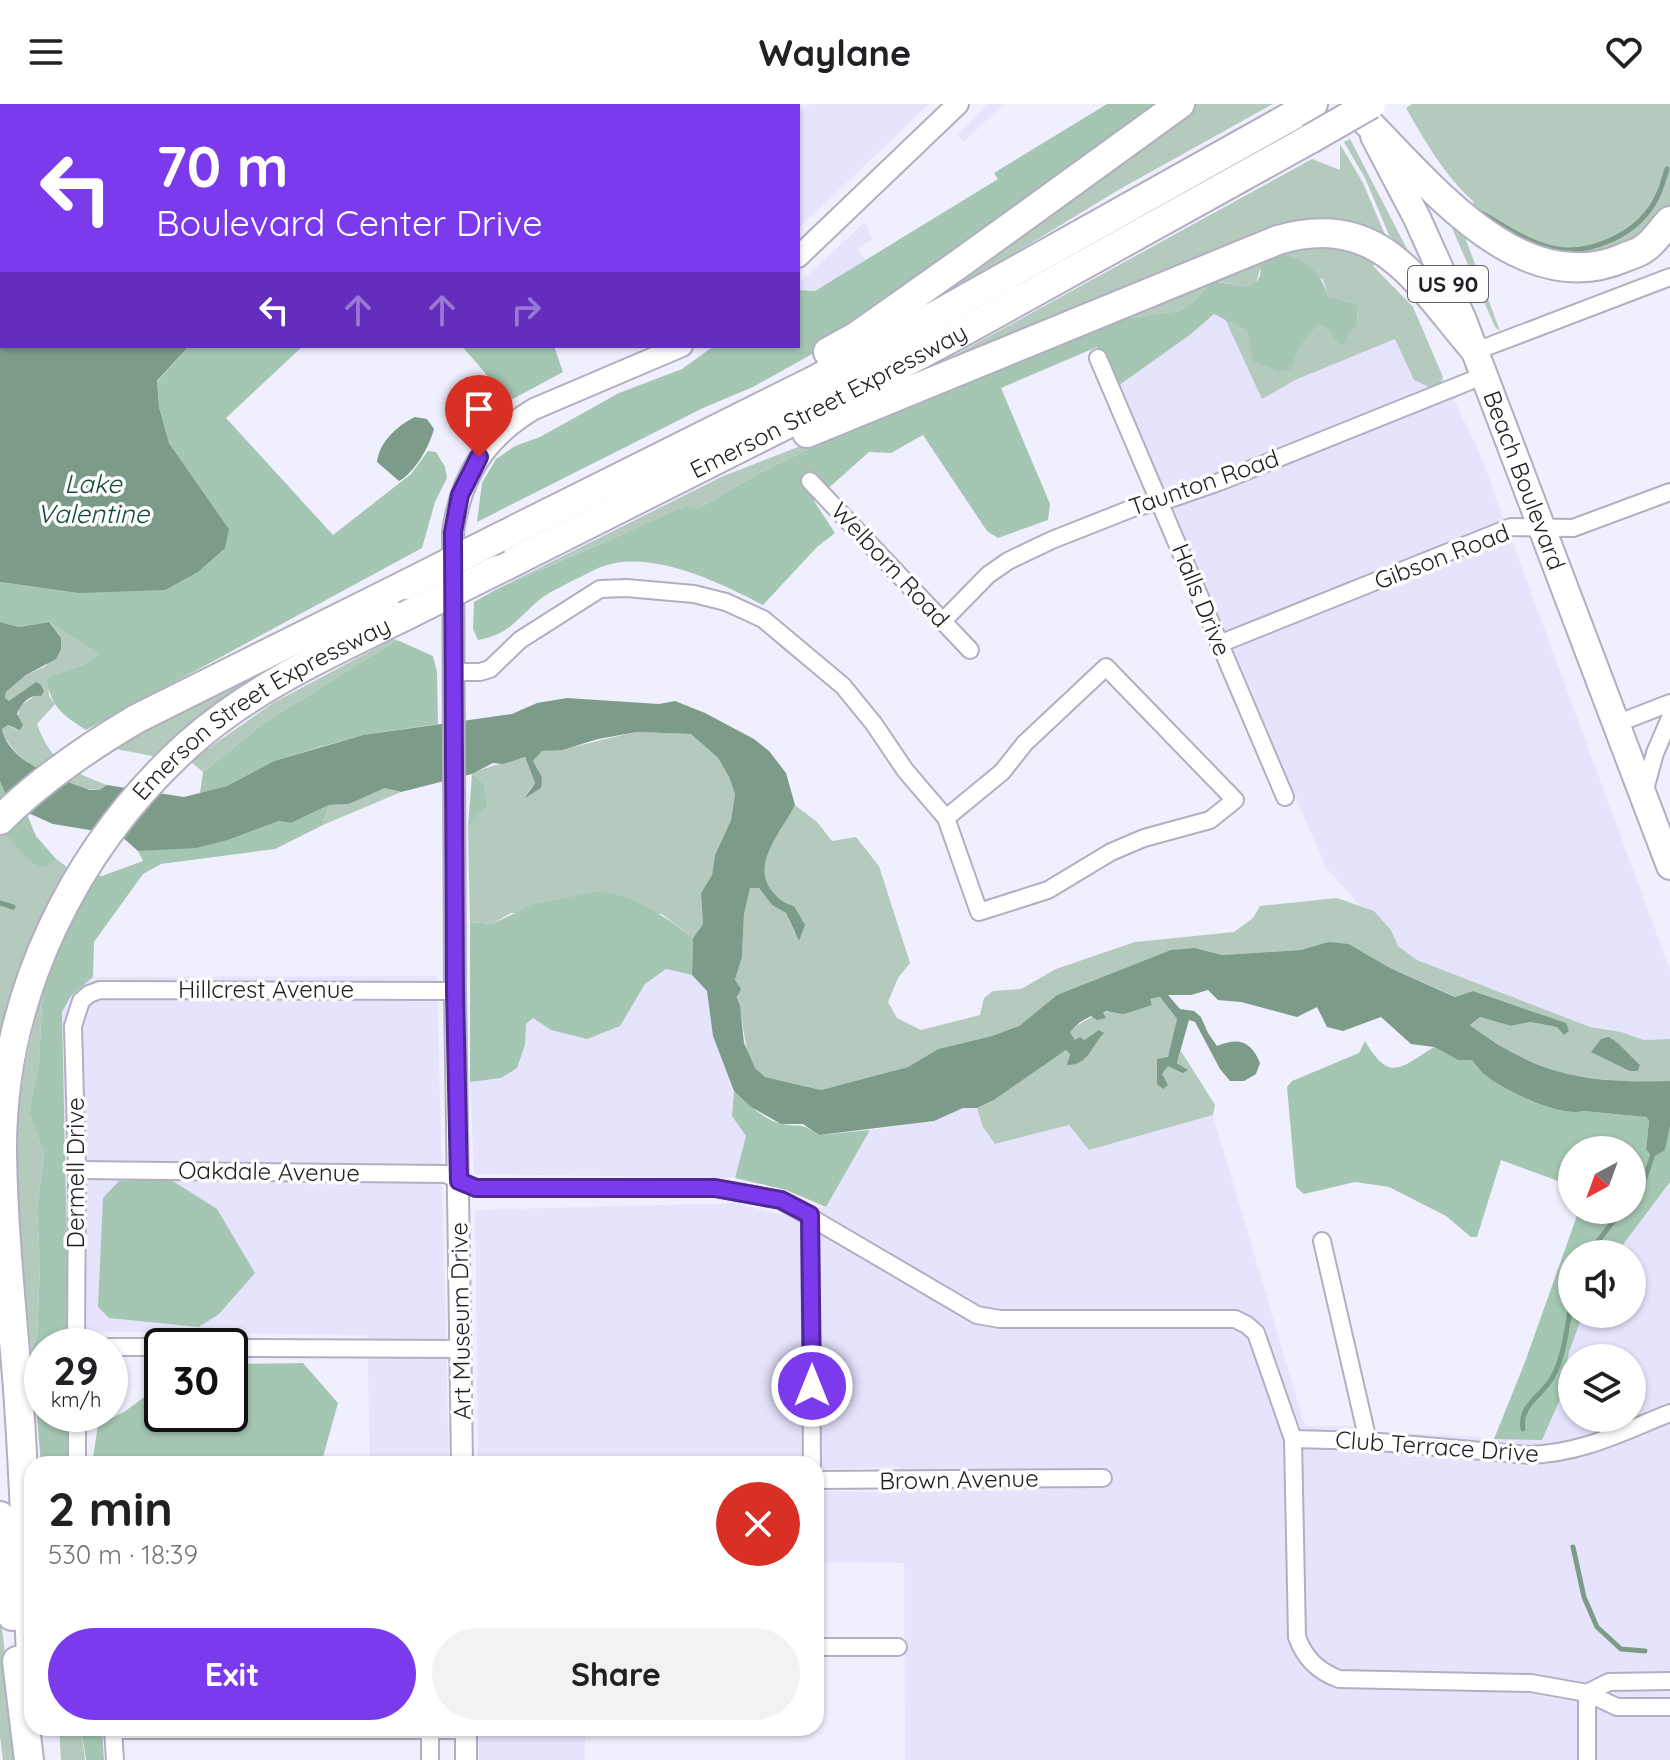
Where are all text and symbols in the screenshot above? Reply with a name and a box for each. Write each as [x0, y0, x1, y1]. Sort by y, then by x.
icon: menu [24, 30, 68, 74]
text: Waylane [759, 30, 911, 75]
icon: heart [1602, 30, 1646, 74]
text: 70 m [156, 131, 288, 201]
icon: left [24, 136, 128, 240]
text: Boulevard Center Drive [156, 200, 543, 245]
road number: US 90 [1408, 266, 1488, 302]
icon: left [252, 288, 296, 332]
icon: ahead [336, 288, 380, 332]
icon: ahead [420, 288, 464, 332]
icon: right [504, 288, 548, 332]
street label: Emerson Street Expressway [685, 317, 972, 484]
pin [445, 375, 513, 457]
street label: Beach Boulevard [1477, 386, 1572, 574]
icon: arrive [457, 387, 501, 431]
street label: Taunton Road [1125, 442, 1283, 522]
water label: Lake Valentine [37, 467, 150, 530]
street label: Welborn Road [825, 496, 956, 633]
street label: Gibson Road [1370, 517, 1513, 596]
street label: Halls Drive [1166, 539, 1238, 660]
street label: Emerson Street Expressway [125, 610, 395, 806]
street label: Hillcrest Avenue [178, 974, 354, 1004]
street label: Dermell Drive [60, 1097, 90, 1249]
north arrow [1558, 1136, 1646, 1224]
map controls [1558, 1136, 1646, 1432]
street label: Oakdale Avenue [178, 1154, 360, 1188]
street label: Art Museum Drive [443, 1222, 477, 1420]
button: sound [1558, 1240, 1646, 1328]
speed limit sign: 30 [144, 1328, 248, 1432]
position arrow [770, 1344, 854, 1428]
button: layers [1558, 1344, 1646, 1432]
text: 29 [53, 1345, 99, 1395]
text: km/h [51, 1387, 101, 1412]
street label: Club Terrace Drive [1334, 1424, 1540, 1468]
street label: Brown Avenue [879, 1463, 1039, 1495]
text: 2 min [48, 1478, 173, 1538]
button: close [716, 1482, 800, 1566]
text: 530 m · 18:39 [48, 1538, 198, 1571]
button: Exit [48, 1628, 416, 1720]
button: Share [432, 1628, 800, 1720]

